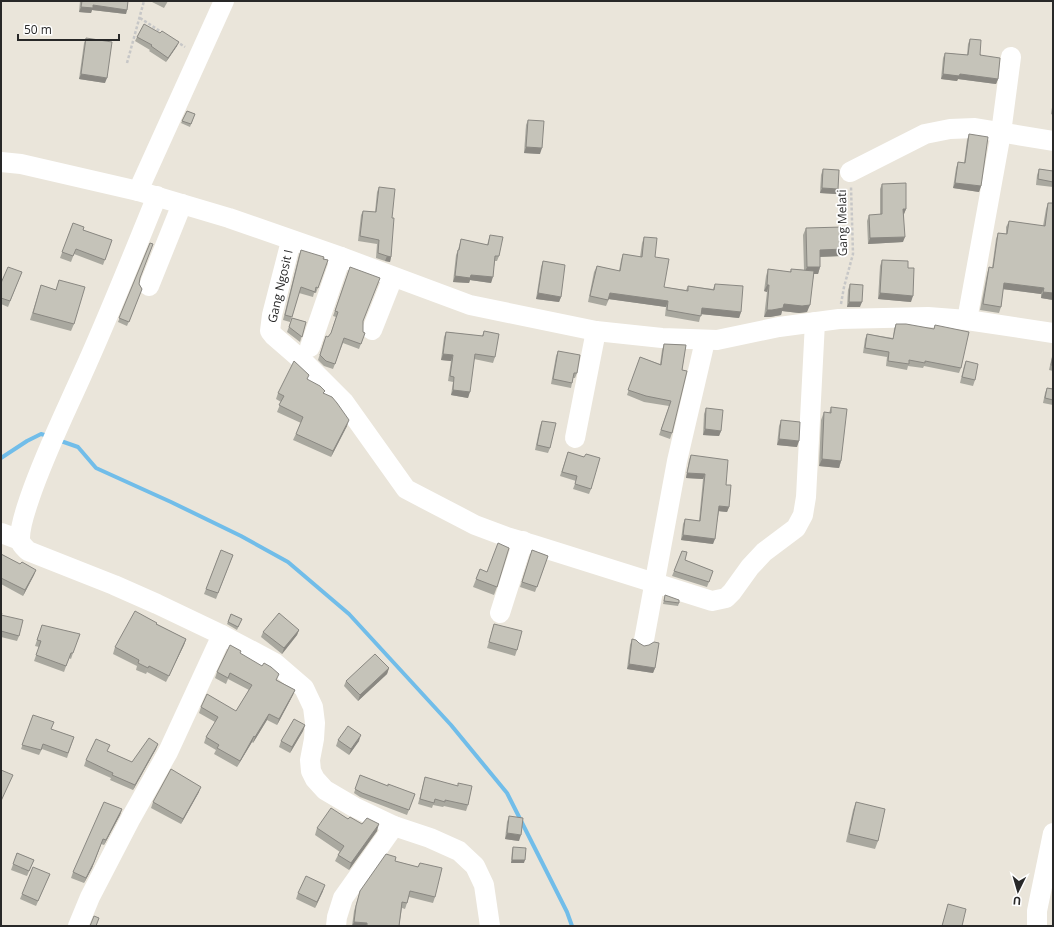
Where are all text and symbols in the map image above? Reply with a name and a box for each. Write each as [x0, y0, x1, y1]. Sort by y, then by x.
scale bar [18, 16, 119, 42]
text: 50 m [24, 21, 52, 38]
street label: Gang Melati [833, 189, 851, 257]
street label: Gang Ngosit I [263, 248, 297, 324]
north arrow [998, 871, 1038, 911]
text: U [1012, 894, 1022, 909]

